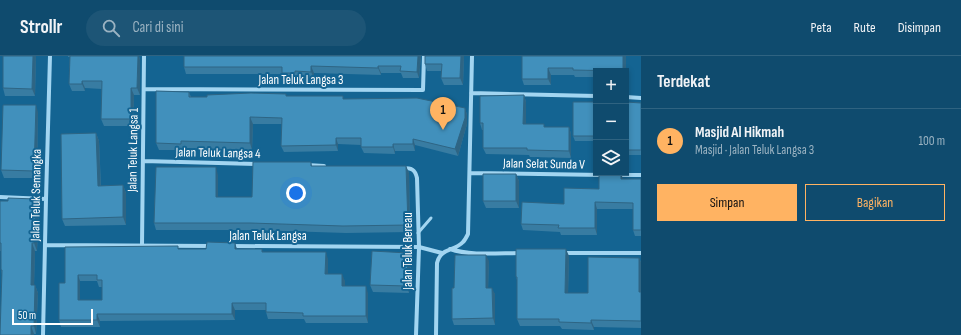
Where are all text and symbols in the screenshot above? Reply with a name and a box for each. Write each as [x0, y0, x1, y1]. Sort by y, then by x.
search box [86, 10, 366, 46]
text: Strollr [20, 16, 62, 39]
icon: search [100, 17, 122, 39]
text: Cari di sini [132, 18, 183, 37]
text: Peta [811, 19, 832, 36]
text: Rute [854, 19, 876, 36]
text: Disimpan [898, 19, 941, 36]
map controls [593, 68, 629, 176]
button: + [593, 68, 629, 104]
street label: Jalan Teluk Langsa 3 [258, 72, 343, 88]
text: Terdekat [657, 72, 710, 92]
pin: 1 [430, 97, 456, 130]
button: − [593, 104, 629, 140]
street label: Jalan Teluk Langsa 1 [124, 107, 142, 193]
text: Masjid Al Hikmah [695, 123, 784, 142]
text: 1 [667, 133, 673, 149]
text: 100 m [918, 133, 945, 149]
button: layers [593, 140, 629, 176]
text: Masjid · Jalan Teluk Langsa 3 [695, 142, 814, 158]
street label: Jalan Teluk Langsa 4 [174, 144, 261, 162]
street label: Jalan Teluk Semangka [27, 149, 45, 242]
street label: Jalan Selat Sunda V [502, 155, 585, 173]
your location [286, 183, 306, 203]
button: Simpan [657, 184, 797, 221]
button: Bagikan [805, 184, 945, 221]
street label: Jalan Teluk Bereau [400, 212, 416, 291]
street label: Jalan Teluk Langsa [228, 228, 307, 244]
scale bar [12, 307, 93, 326]
text: 50 m [18, 309, 36, 322]

